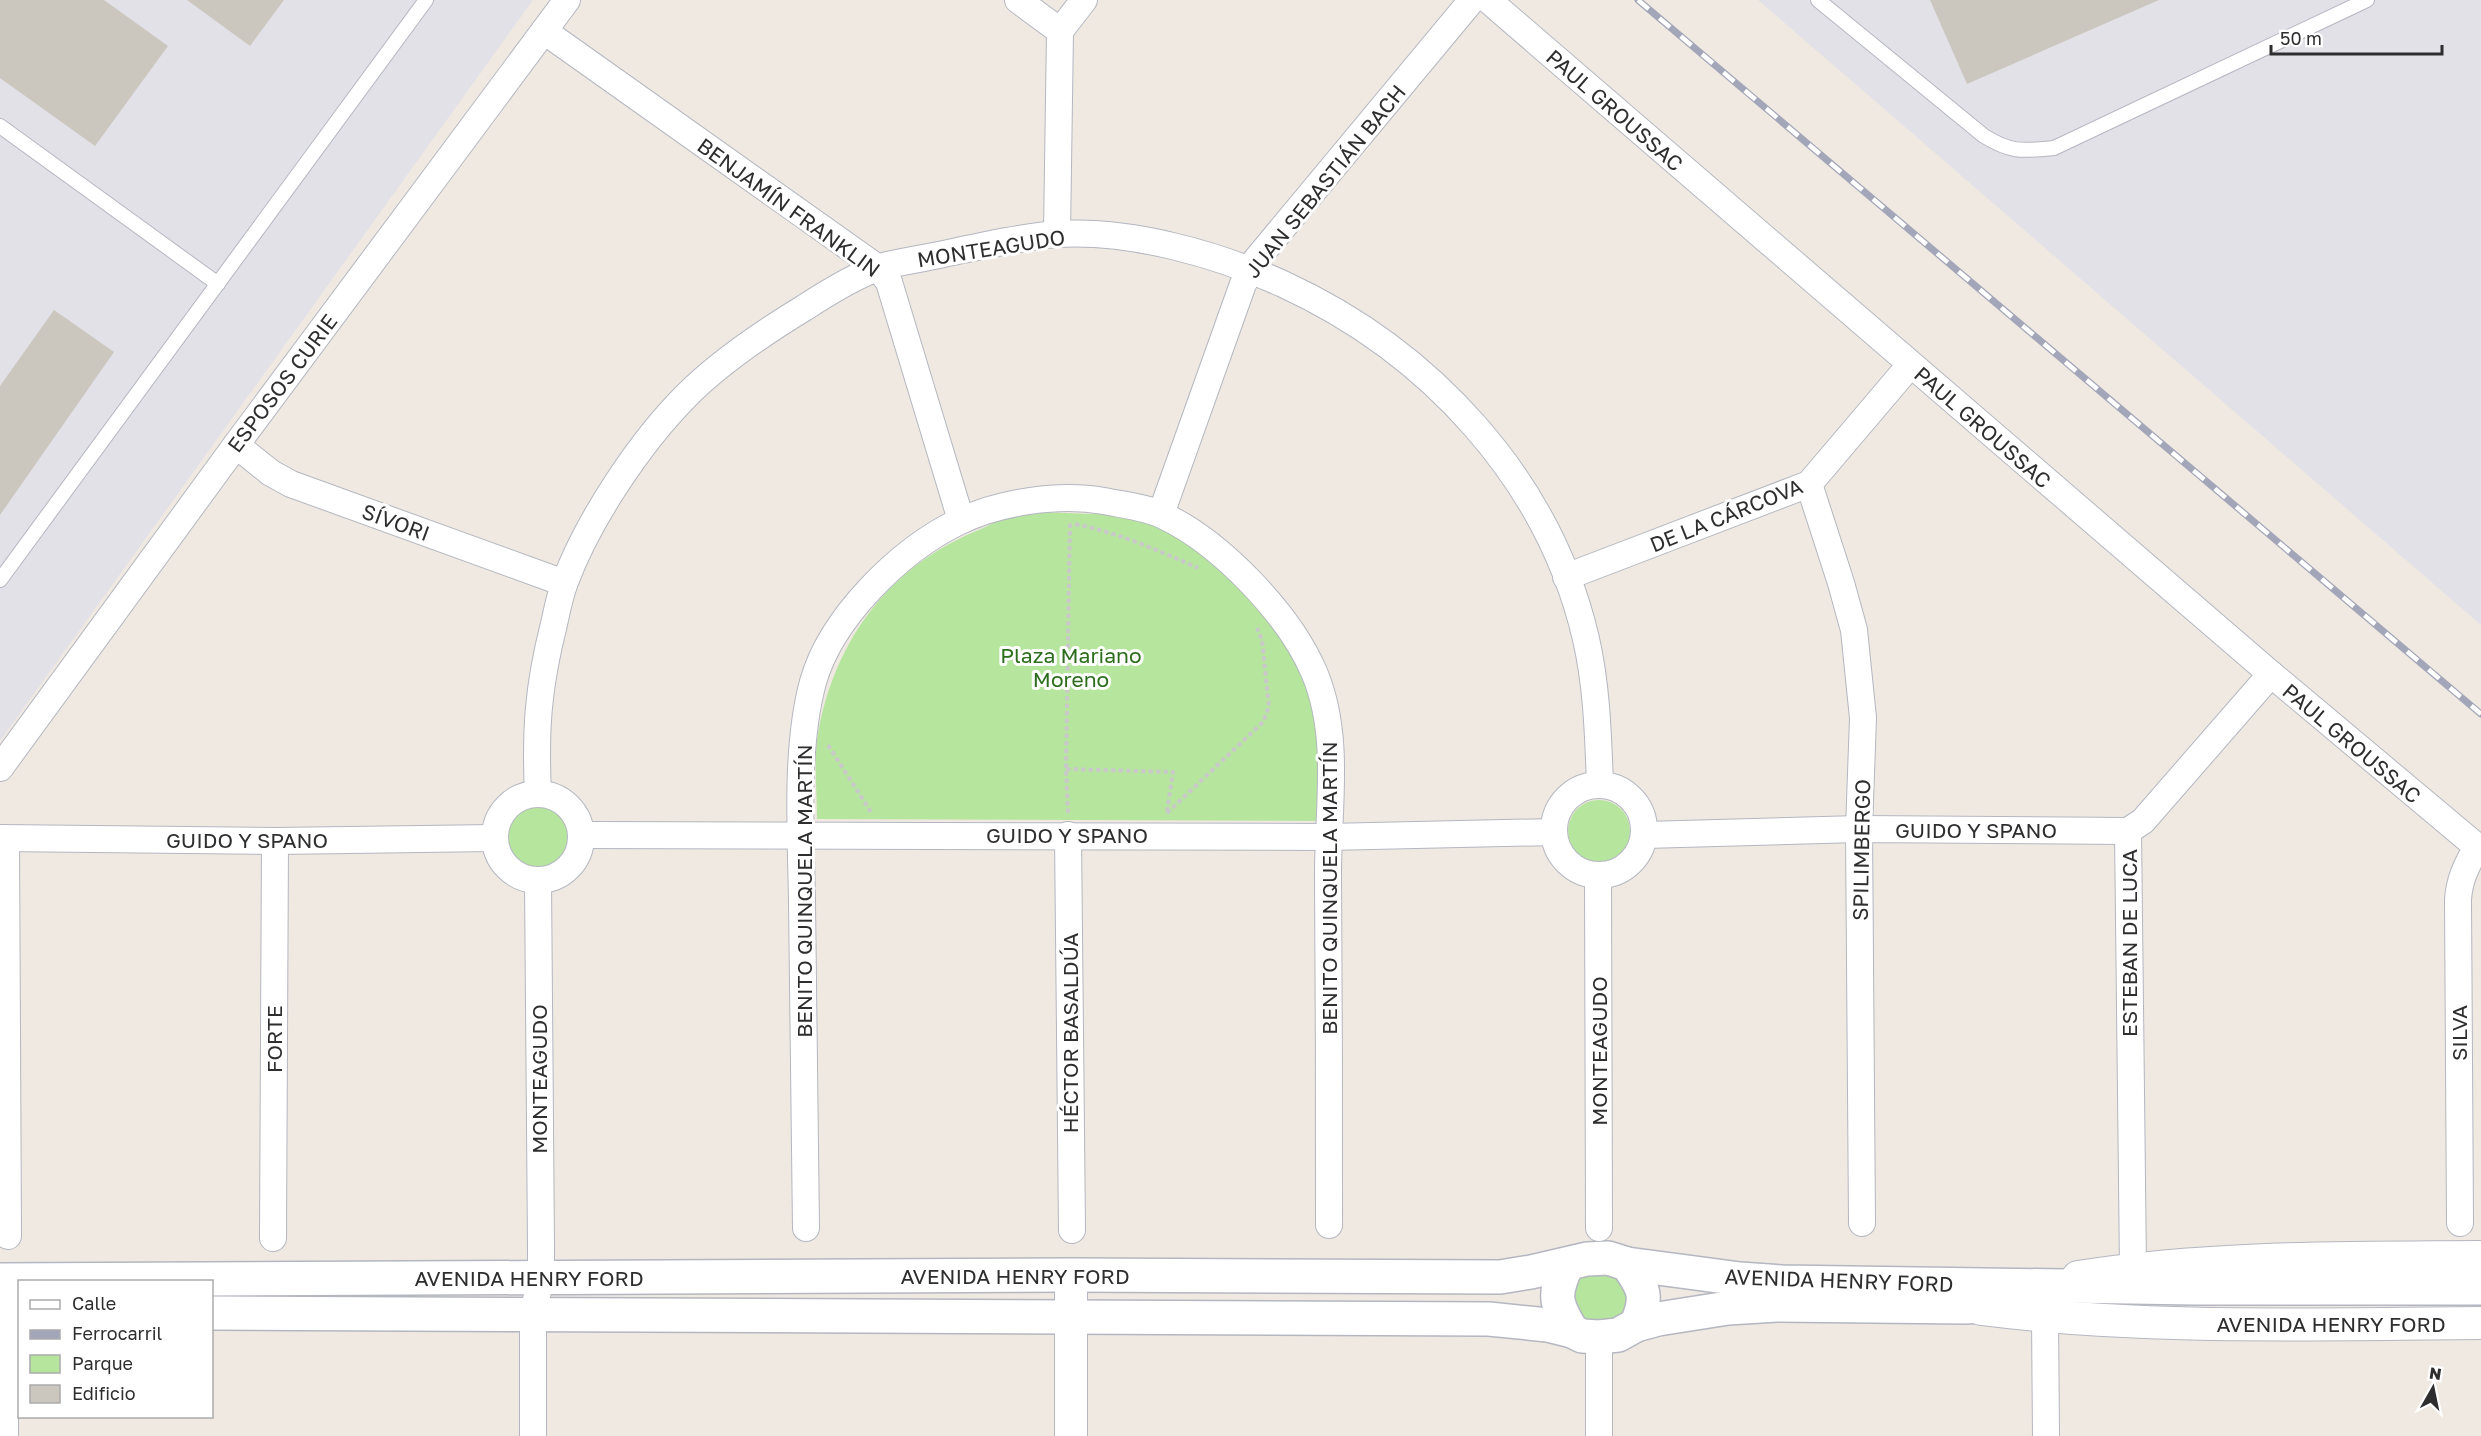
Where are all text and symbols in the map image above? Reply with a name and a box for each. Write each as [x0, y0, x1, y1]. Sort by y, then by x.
scale bar [2271, 18, 2442, 56]
text: 50 m [2280, 27, 2322, 49]
street label: PAUL GROUSSAC [1541, 44, 1689, 176]
street label: JUAN SEBASTIÁN BACH [1239, 79, 1411, 283]
street label: BENJAMÍN FRANKLIN [693, 132, 885, 282]
street label: MONTEAGUDO [915, 223, 1067, 273]
street label: ESPOSOS CURIE [222, 309, 342, 457]
street label: PAUL GROUSSAC [1909, 361, 2057, 493]
street label: DE LA CÁRCOVA [1646, 473, 1806, 557]
street label: SÍVORI [359, 498, 433, 546]
park label: Plaza Mariano Moreno [1000, 642, 1142, 692]
street label: PAUL GROUSSAC [2278, 678, 2426, 808]
street label: BENITO QUINQUELA MARTÍN [1316, 741, 1342, 1035]
street label: BENITO QUINQUELA MARTÍN [791, 744, 817, 1038]
street label: SPILIMBERGO [1847, 779, 1875, 921]
street label: GUIDO Y SPANO [1895, 817, 2057, 843]
street label: GUIDO Y SPANO [986, 822, 1148, 848]
street label: GUIDO Y SPANO [166, 827, 328, 853]
street label: ESTEBAN DE LUCA [2116, 849, 2142, 1037]
street label: HÉCTOR BASALDÚA [1057, 933, 1083, 1133]
street label: MONTEAGUDO [1586, 976, 1612, 1126]
street label: MONTEAGUDO [526, 1004, 552, 1154]
street label: FORTE [261, 1005, 287, 1073]
street label: SILVA [2446, 1005, 2472, 1061]
street label: AVENIDA HENRY FORD [900, 1263, 1130, 1289]
street label: AVENIDA HENRY FORD [1724, 1263, 1954, 1297]
street label: AVENIDA HENRY FORD [414, 1265, 644, 1291]
legend [18, 1280, 213, 1418]
text: Calle [72, 1292, 116, 1314]
street label: AVENIDA HENRY FORD [2216, 1311, 2446, 1337]
text: Ferrocarril [72, 1322, 162, 1344]
text: Parque [72, 1352, 133, 1374]
north arrow [2403, 1358, 2463, 1418]
text: N [2428, 1362, 2443, 1384]
text: Edificio [72, 1382, 136, 1404]

